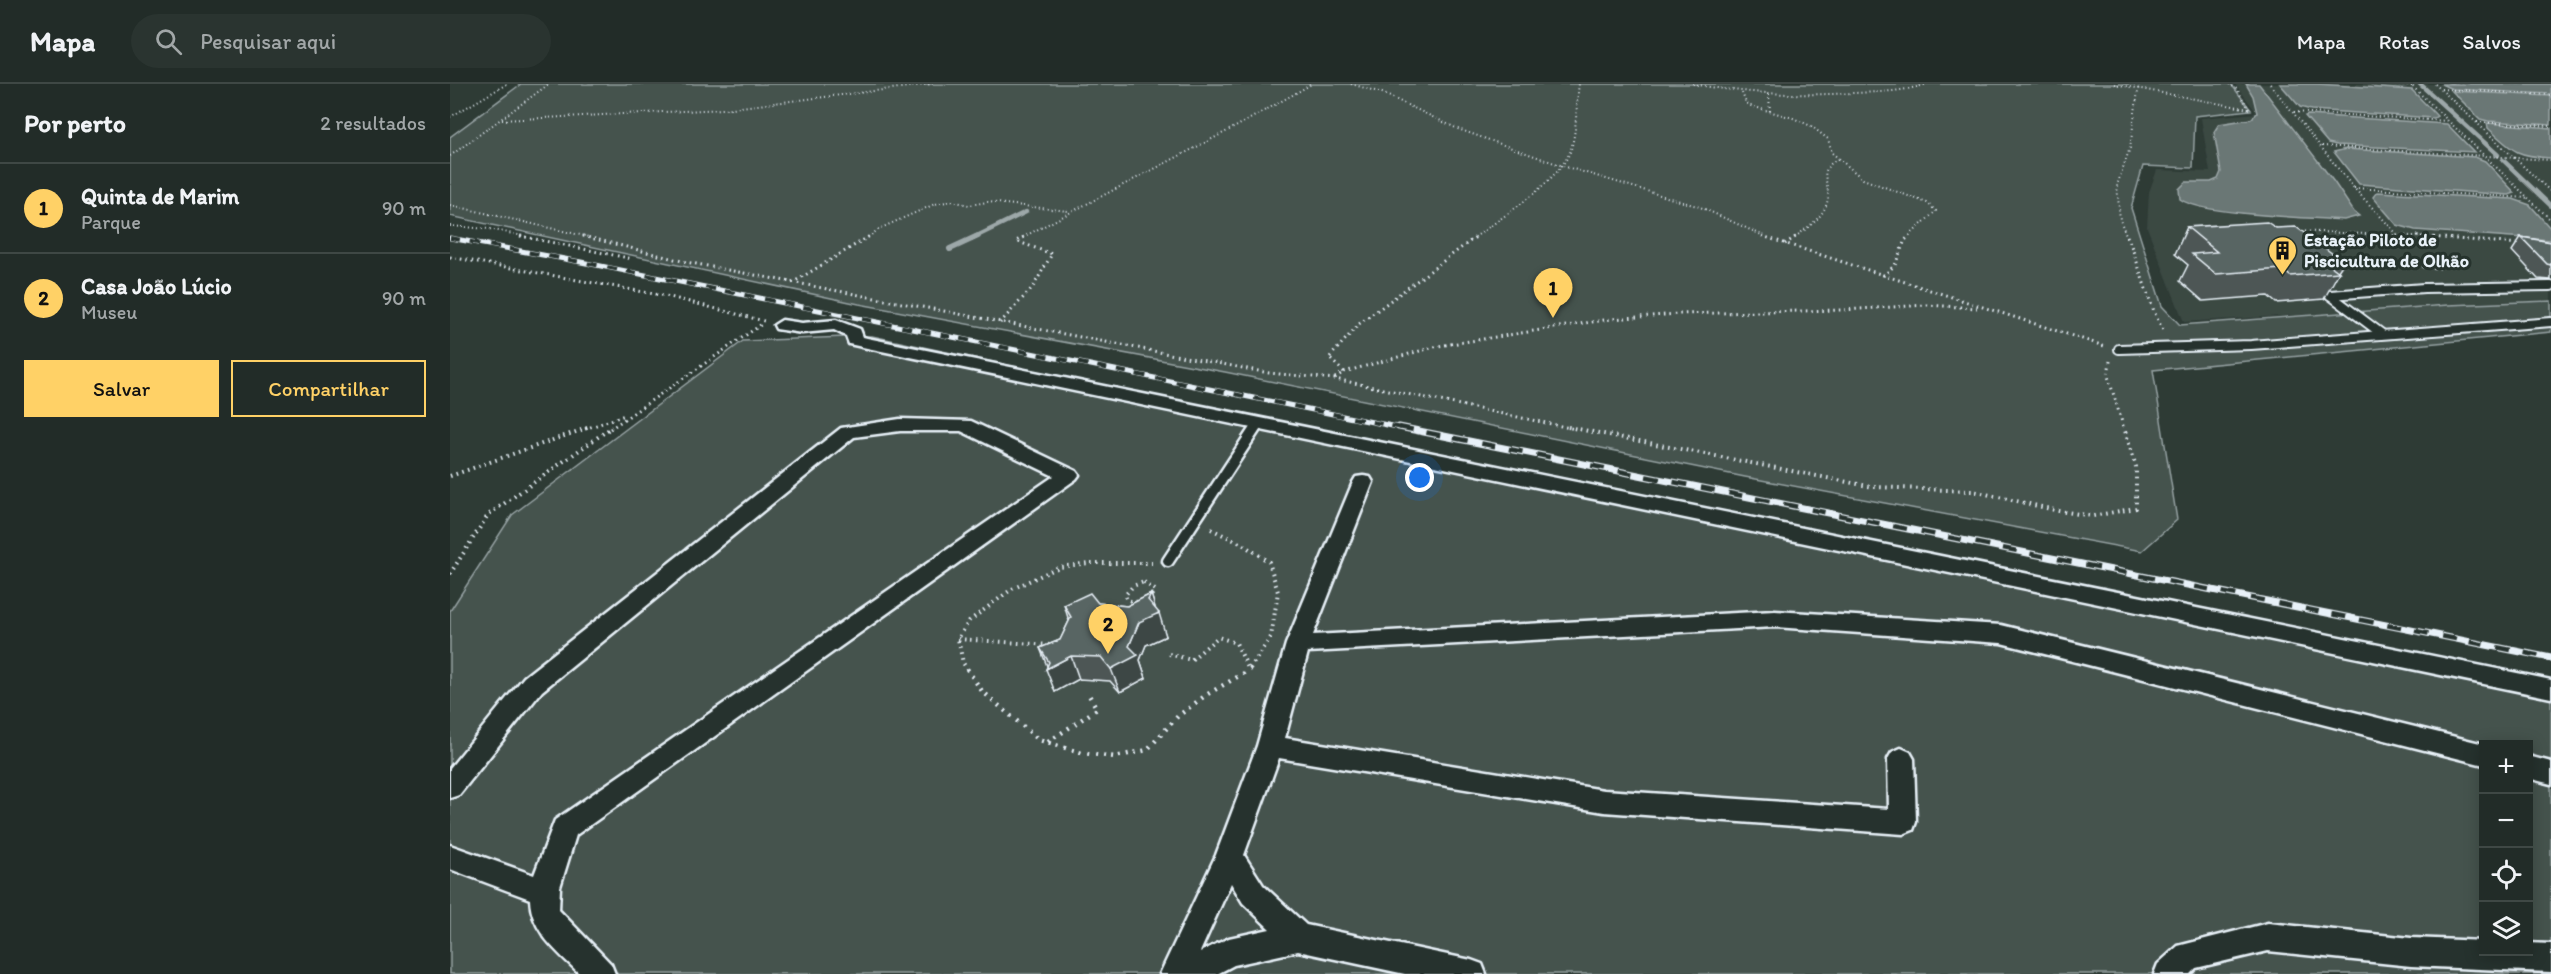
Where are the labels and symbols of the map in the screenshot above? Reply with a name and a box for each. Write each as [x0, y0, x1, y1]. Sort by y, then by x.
place label: Estação Piloto de Piscicultura de Olhão [2304, 229, 2469, 272]
building icon: Estação Piloto de Piscicultura de Olhão [2267, 234, 2299, 276]
pin: 1 [1534, 268, 1572, 318]
your location [1405, 463, 1434, 492]
pin: 2 [1088, 604, 1128, 654]

